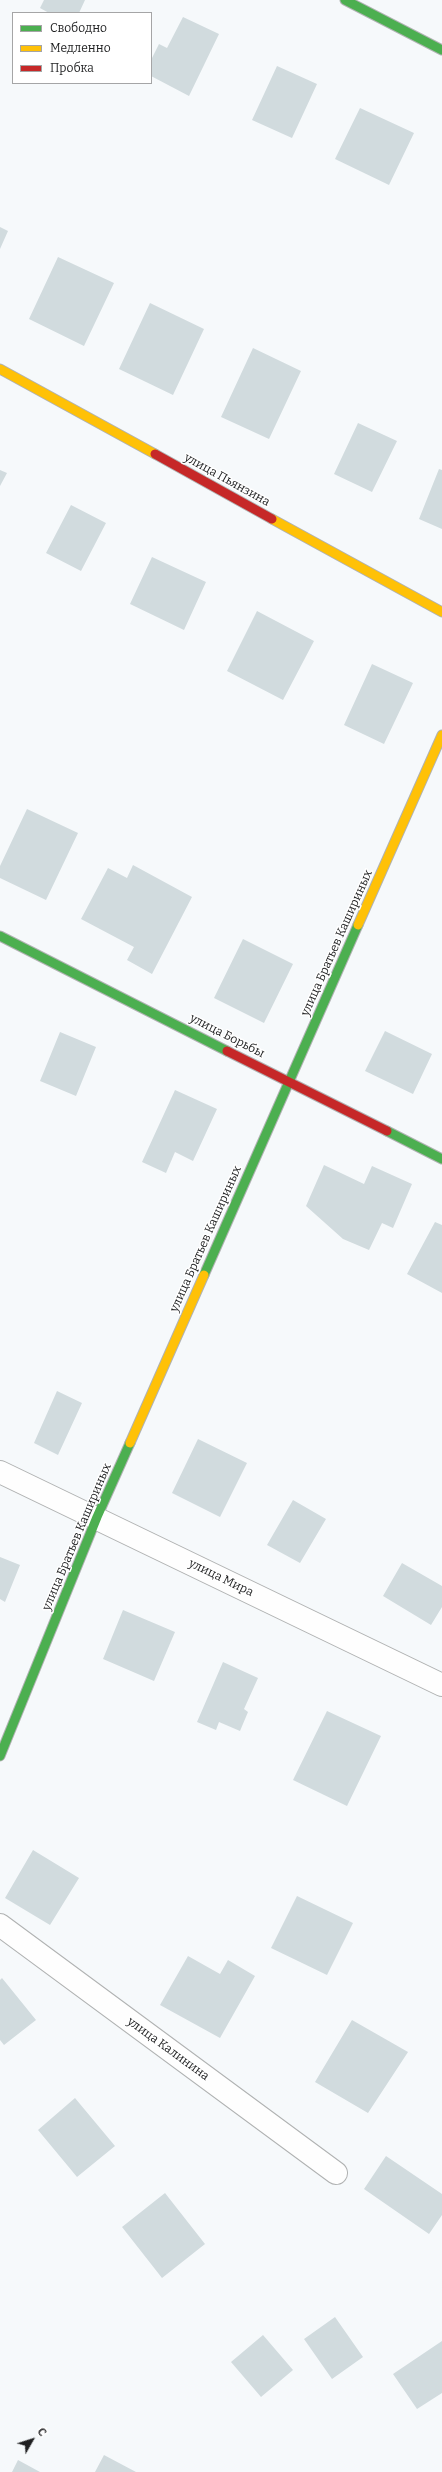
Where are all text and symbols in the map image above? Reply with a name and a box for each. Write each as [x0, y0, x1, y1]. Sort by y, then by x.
legend [12, 12, 152, 84]
text: Свободно [50, 21, 107, 35]
text: Медленно [50, 41, 111, 55]
text: Пробка [50, 61, 94, 75]
street label: улица Пьянзина [182, 450, 272, 510]
street label: улица Братьев Кашириных [298, 868, 376, 1018]
street label: улица Борьбы [187, 1011, 267, 1061]
street label: улица Братьев Кашириных [167, 1164, 245, 1314]
street label: улица Братьев Кашириных [39, 1461, 115, 1613]
street label: улица Мира [186, 1556, 256, 1600]
street label: улица Калинина [124, 2014, 212, 2084]
north arrow [12, 2420, 52, 2460]
text: С [34, 2425, 49, 2439]

